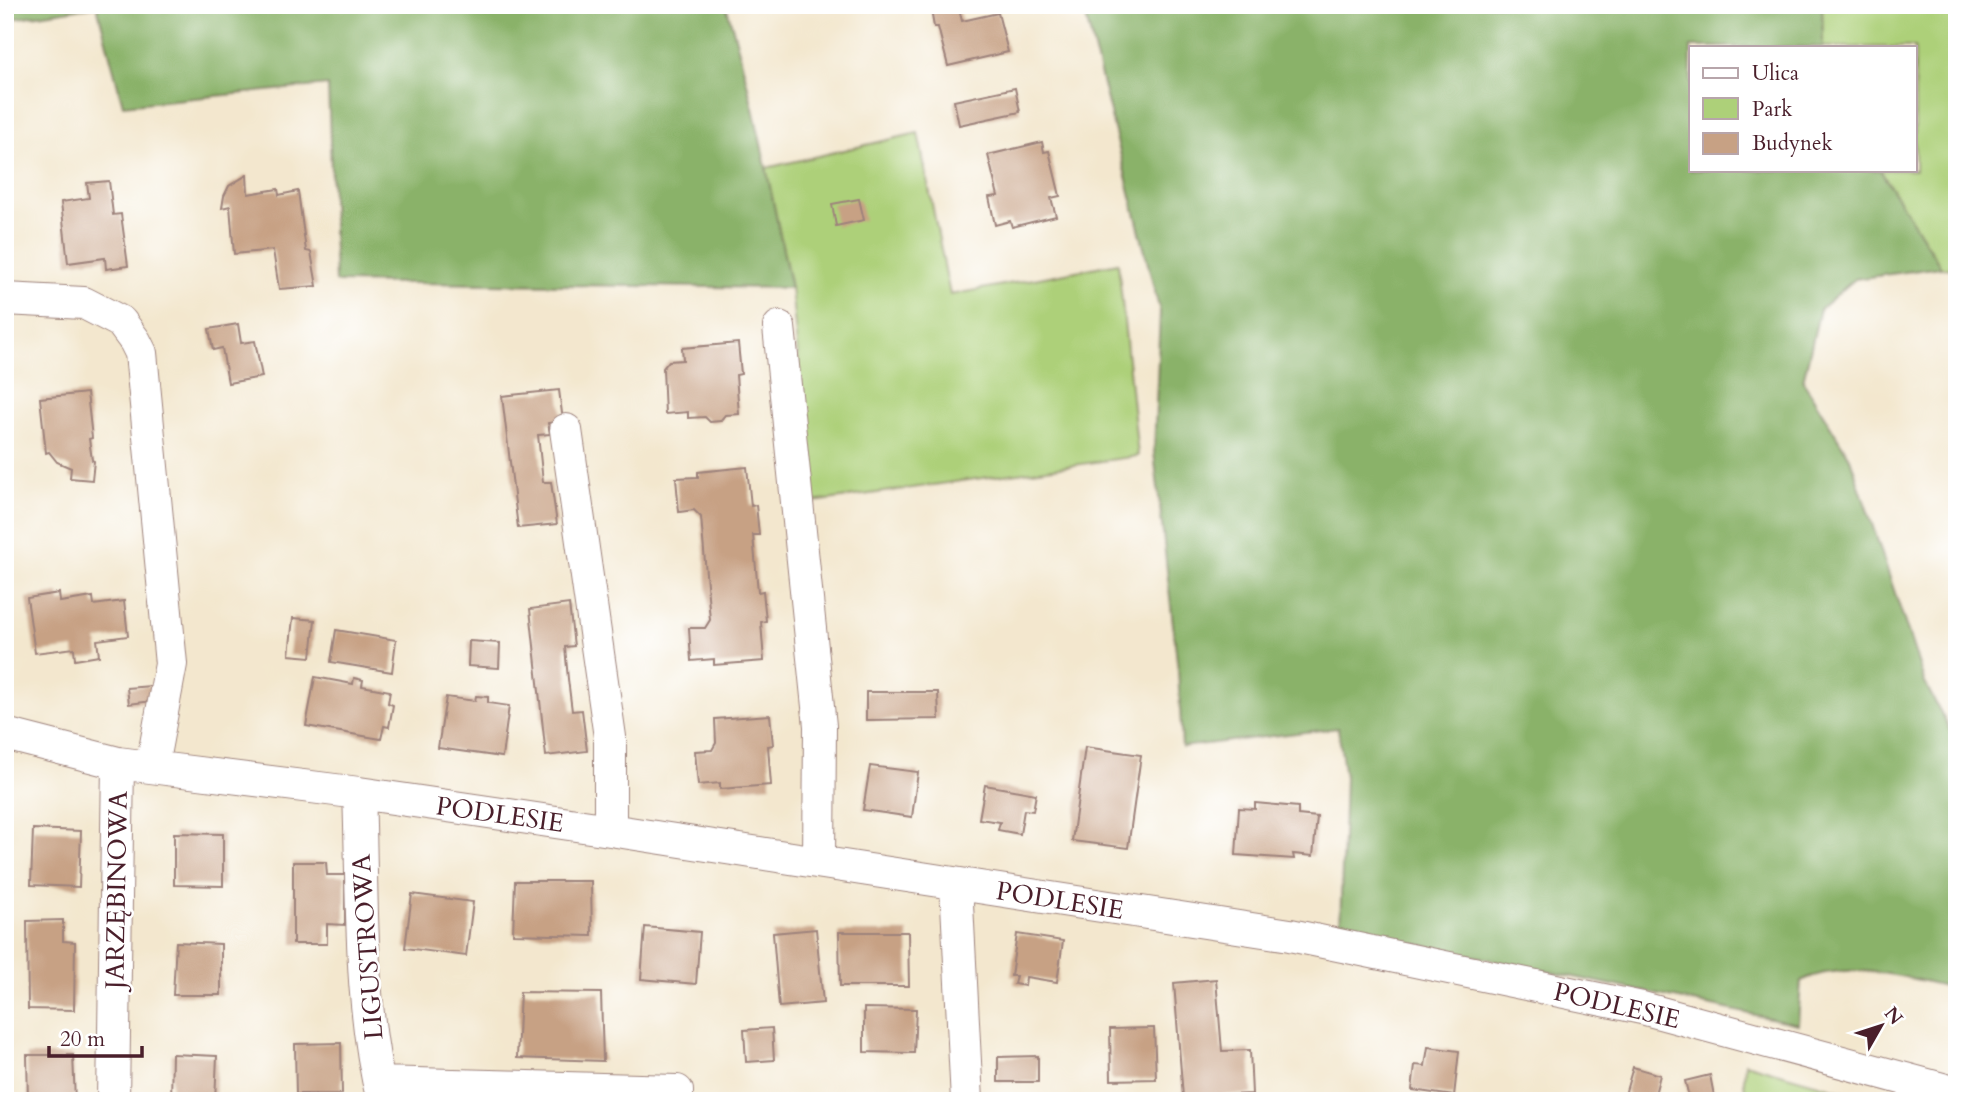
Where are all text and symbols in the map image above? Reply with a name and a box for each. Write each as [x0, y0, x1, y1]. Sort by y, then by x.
legend [1689, 46, 1916, 172]
text: Ulica [1752, 59, 1799, 88]
text: Park [1752, 95, 1793, 124]
text: Budynek [1752, 129, 1834, 158]
street label: PODLESIE [434, 788, 566, 841]
street label: JARZĘBINOWA [97, 790, 136, 993]
street label: LIGUSTROWA [344, 852, 391, 1041]
street label: PODLESIE [994, 873, 1126, 928]
street label: PODLESIE [1550, 974, 1684, 1037]
north arrow [1846, 990, 1916, 1060]
text: N [1878, 1001, 1909, 1031]
scale bar [49, 1015, 142, 1059]
text: 20 m [60, 1025, 105, 1054]

